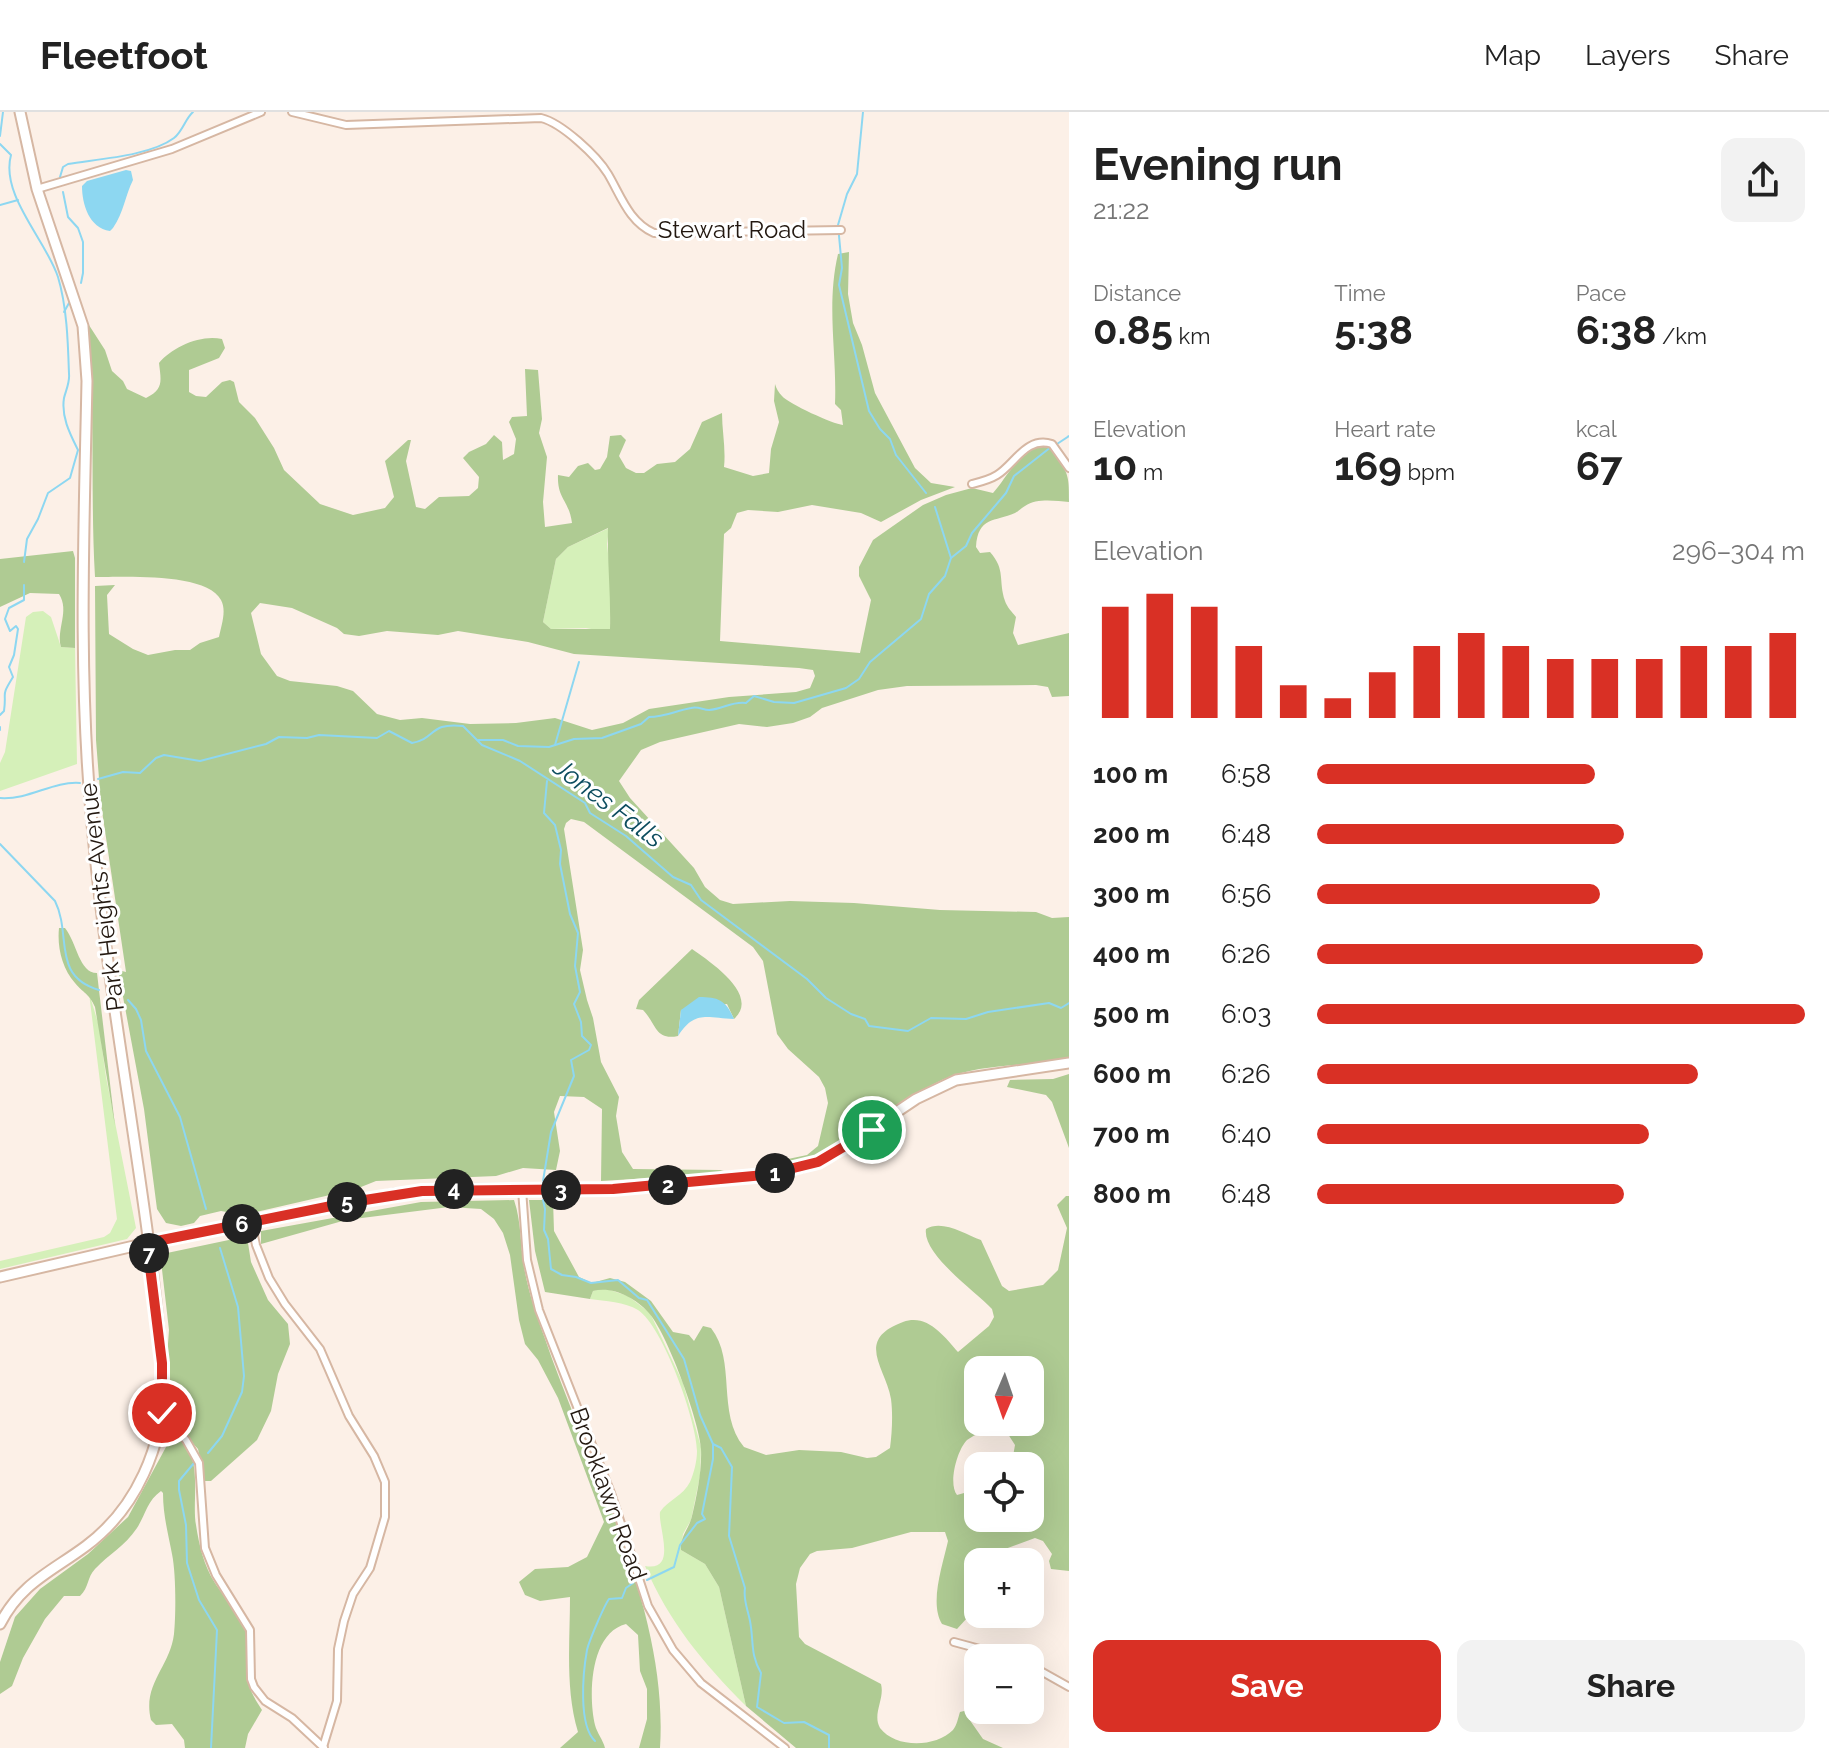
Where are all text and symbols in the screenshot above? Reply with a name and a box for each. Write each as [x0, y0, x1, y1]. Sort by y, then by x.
text: Fleetfoot [40, 33, 208, 78]
text: Map [1484, 39, 1541, 72]
text: Layers [1585, 39, 1671, 72]
text: Share [1715, 39, 1789, 72]
button: share [1721, 138, 1805, 222]
text: Evening run [1093, 139, 1342, 190]
text: 21:22 [1093, 195, 1150, 225]
street label: Stewart Road [658, 215, 806, 244]
text: Distance [1093, 280, 1181, 306]
text: Time [1334, 280, 1386, 306]
text: Pace [1576, 280, 1626, 306]
text: 0.85 [1093, 306, 1173, 353]
text: 5:38 [1334, 306, 1413, 353]
text: 6:38 [1576, 306, 1656, 353]
text: km [1173, 323, 1210, 349]
text: /km [1656, 323, 1707, 349]
text: Elevation [1093, 416, 1186, 442]
text: Heart rate [1334, 416, 1436, 442]
text: kcal [1576, 416, 1617, 442]
text: 10 [1093, 442, 1137, 489]
text: 169 [1334, 442, 1402, 489]
text: 67 [1576, 442, 1622, 489]
text: m [1137, 459, 1163, 485]
text: bpm [1402, 459, 1455, 485]
text: Elevation [1093, 536, 1203, 566]
text: 296–304 m [1672, 536, 1805, 566]
water label: Jones Falls [547, 751, 670, 854]
text: 100 m [1093, 759, 1168, 789]
text: 6:58 [1221, 759, 1271, 789]
street label: Park Heights Avenue [73, 781, 130, 1013]
text: 200 m [1093, 819, 1170, 849]
text: 6:48 [1221, 819, 1271, 849]
text: 300 m [1093, 879, 1170, 909]
text: 6:56 [1221, 879, 1271, 909]
text: 400 m [1093, 939, 1170, 969]
text: 6:26 [1221, 939, 1271, 969]
text: 500 m [1093, 999, 1170, 1029]
text: 6:03 [1221, 999, 1271, 1029]
text: 600 m [1093, 1059, 1171, 1089]
text: 6:26 [1221, 1059, 1271, 1089]
pin [838, 1096, 906, 1164]
icon: arrive [850, 1108, 894, 1152]
text: 700 m [1093, 1119, 1170, 1149]
text: 6:40 [1221, 1119, 1272, 1149]
pin: 1 [755, 1153, 795, 1193]
text: 1 [770, 1160, 780, 1186]
pin: 2 [648, 1165, 688, 1205]
pin: 4 [434, 1169, 474, 1209]
pin: 3 [541, 1170, 581, 1210]
text: 2 [662, 1172, 674, 1198]
text: 4 [448, 1176, 460, 1202]
text: 3 [555, 1177, 567, 1203]
text: 800 m [1093, 1179, 1171, 1209]
text: 6:48 [1221, 1179, 1271, 1209]
pin: 5 [327, 1182, 367, 1222]
text: 5 [341, 1189, 353, 1215]
pin: 6 [222, 1204, 262, 1244]
text: 6 [235, 1211, 249, 1237]
pin: 7 [129, 1233, 169, 1273]
text: 7 [143, 1240, 155, 1266]
north arrow [964, 1356, 1044, 1436]
map controls [964, 1356, 1044, 1724]
pin [128, 1379, 196, 1447]
icon: check [140, 1391, 184, 1435]
street label: Brooklawn Road [564, 1403, 653, 1584]
button: locate [964, 1452, 1044, 1532]
button: + [964, 1548, 1044, 1628]
button: Save [1093, 1640, 1441, 1732]
button: Share [1457, 1640, 1805, 1732]
button: − [964, 1644, 1044, 1724]

